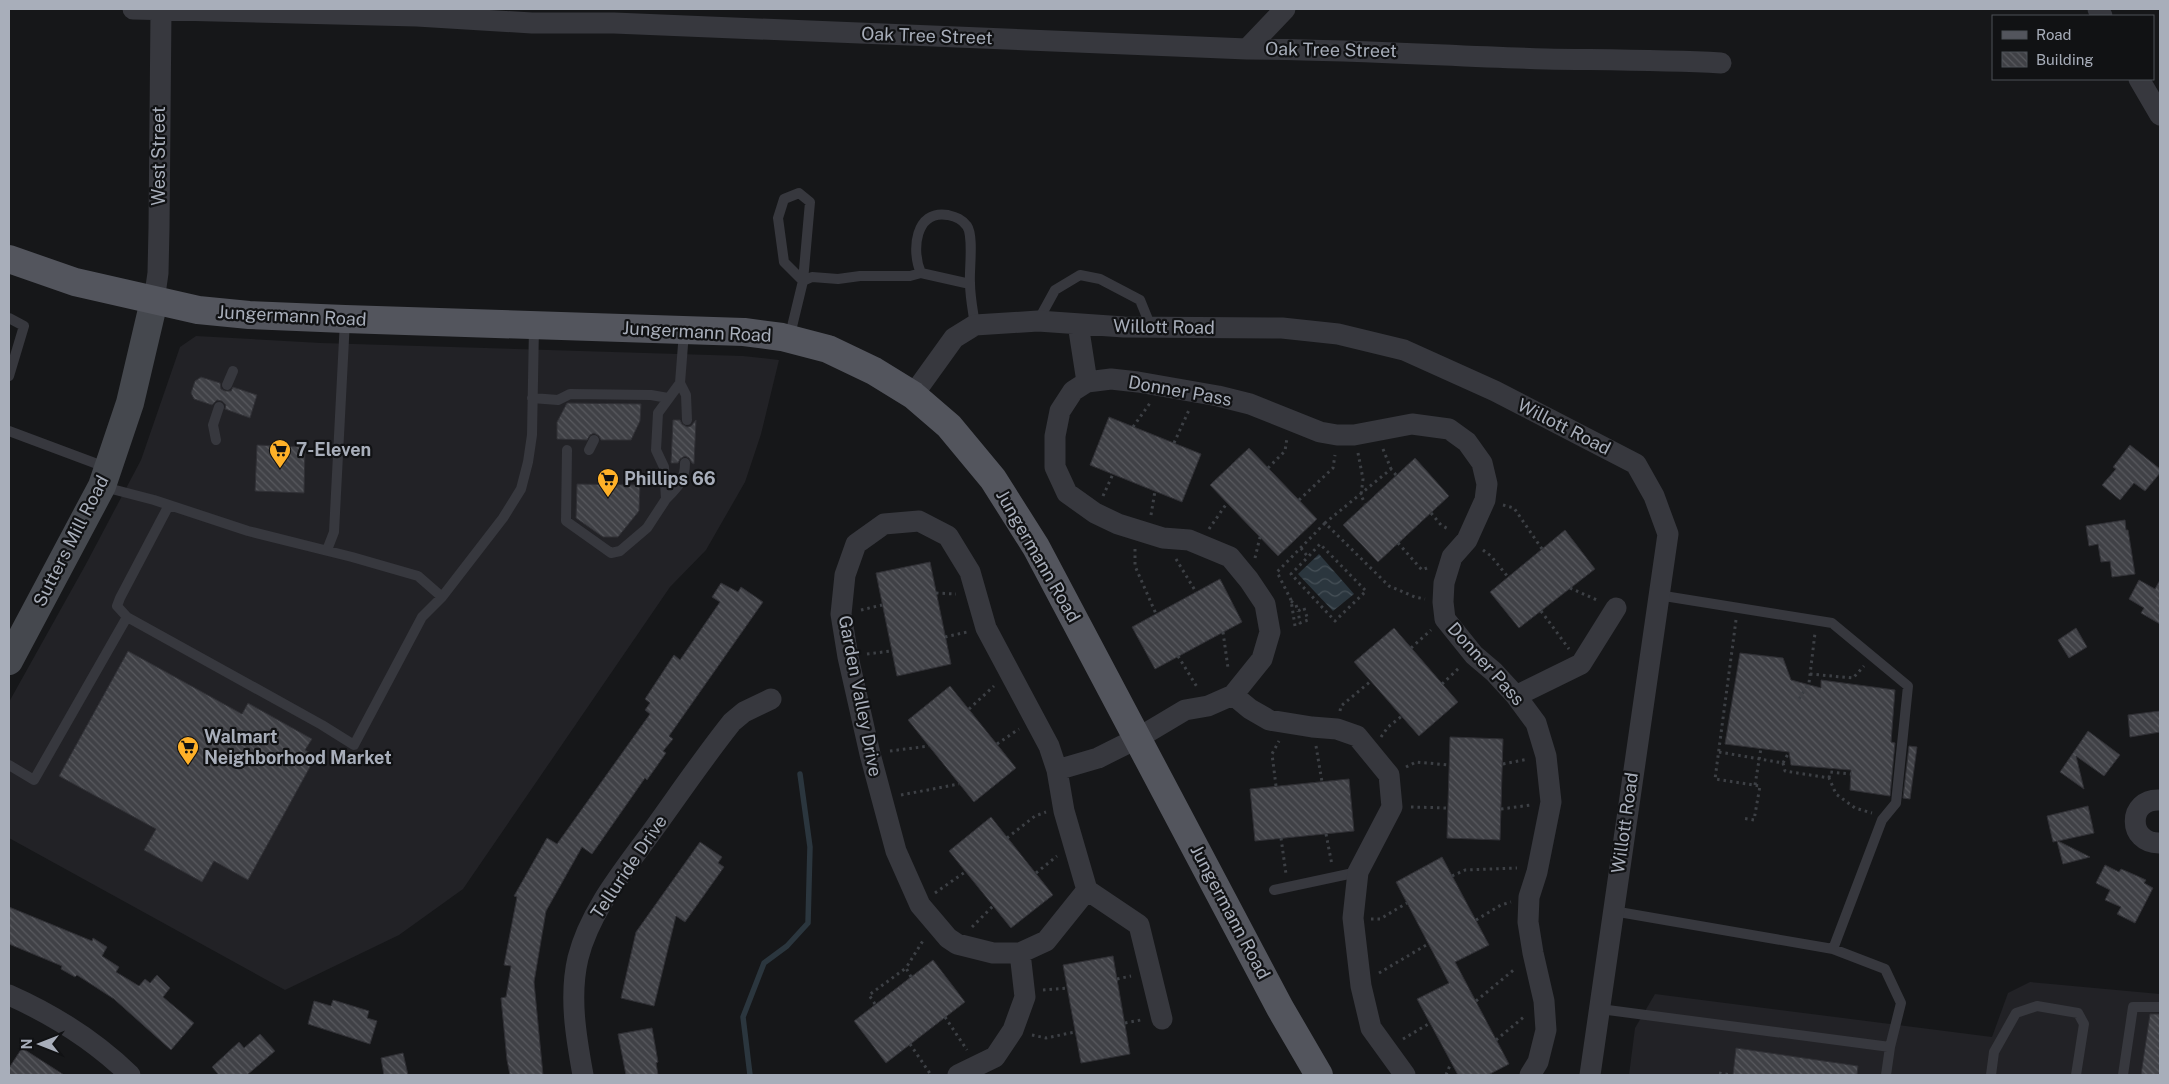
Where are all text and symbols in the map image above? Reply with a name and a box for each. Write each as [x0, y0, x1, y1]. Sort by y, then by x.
legend [1992, 15, 2154, 80]
street label: Oak Tree Street [861, 23, 993, 48]
text: Road [2036, 26, 2072, 43]
street label: Oak Tree Street [1265, 38, 1397, 61]
text: Building [2036, 51, 2094, 68]
street label: West Street [148, 106, 169, 206]
street label: Jungermann Road [217, 301, 367, 330]
street label: Willott Road [1113, 315, 1215, 338]
street label: Jungermann Road [622, 317, 772, 346]
street label: Donner Pass [1127, 371, 1233, 410]
street label: Willott Road [1514, 394, 1614, 459]
supermarket icon: 7-Eleven [268, 438, 292, 469]
place label: 7-Eleven [296, 439, 371, 460]
supermarket icon: Phillips 66 [596, 467, 620, 498]
place label: Phillips 66 [624, 468, 716, 489]
street label: Sutters Mill Road [28, 472, 113, 610]
street label: Jungermann Road [992, 486, 1085, 626]
street label: Garden Valley Drive [835, 613, 886, 778]
street label: Donner Pass [1444, 618, 1529, 709]
place label: Walmart Neighborhood Market [204, 726, 392, 768]
supermarket icon: Walmart Neighborhood Market [176, 735, 200, 766]
street label: Willott Road [1607, 771, 1642, 875]
street label: Telluride Drive [586, 811, 671, 922]
street label: Jungermann Road [1186, 841, 1275, 983]
north arrow [15, 1019, 65, 1069]
text: N [19, 1039, 35, 1049]

